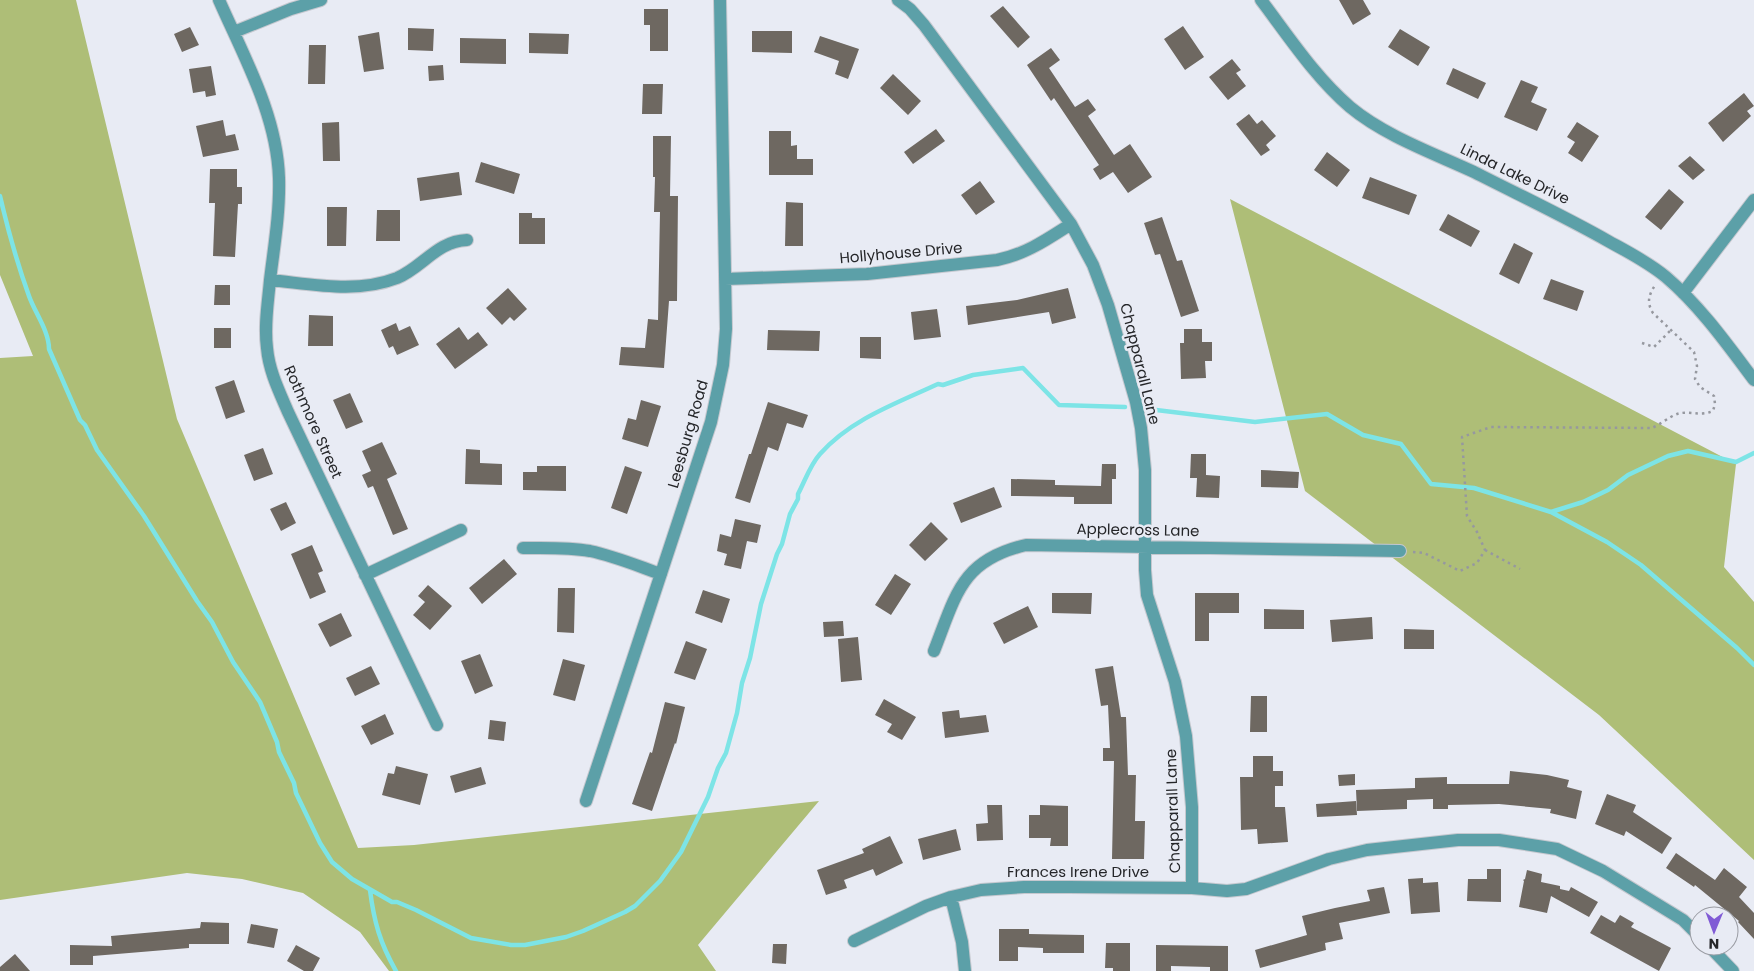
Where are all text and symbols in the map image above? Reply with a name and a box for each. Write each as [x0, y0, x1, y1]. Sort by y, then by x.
street label: Linda Lake Drive [1457, 138, 1573, 209]
street label: Hollyhouse Drive [839, 237, 963, 268]
street label: Chapparall Lane [1115, 301, 1166, 427]
street label: Rothmore Street [279, 362, 348, 482]
street label: Leesburg Road [662, 377, 713, 490]
street label: Applecross Lane [1076, 518, 1200, 541]
street label: Chapparall Lane [1160, 748, 1185, 874]
street label: Frances Irene Drive [1007, 861, 1149, 882]
north arrow [1689, 906, 1739, 956]
text: N [1708, 934, 1719, 954]

